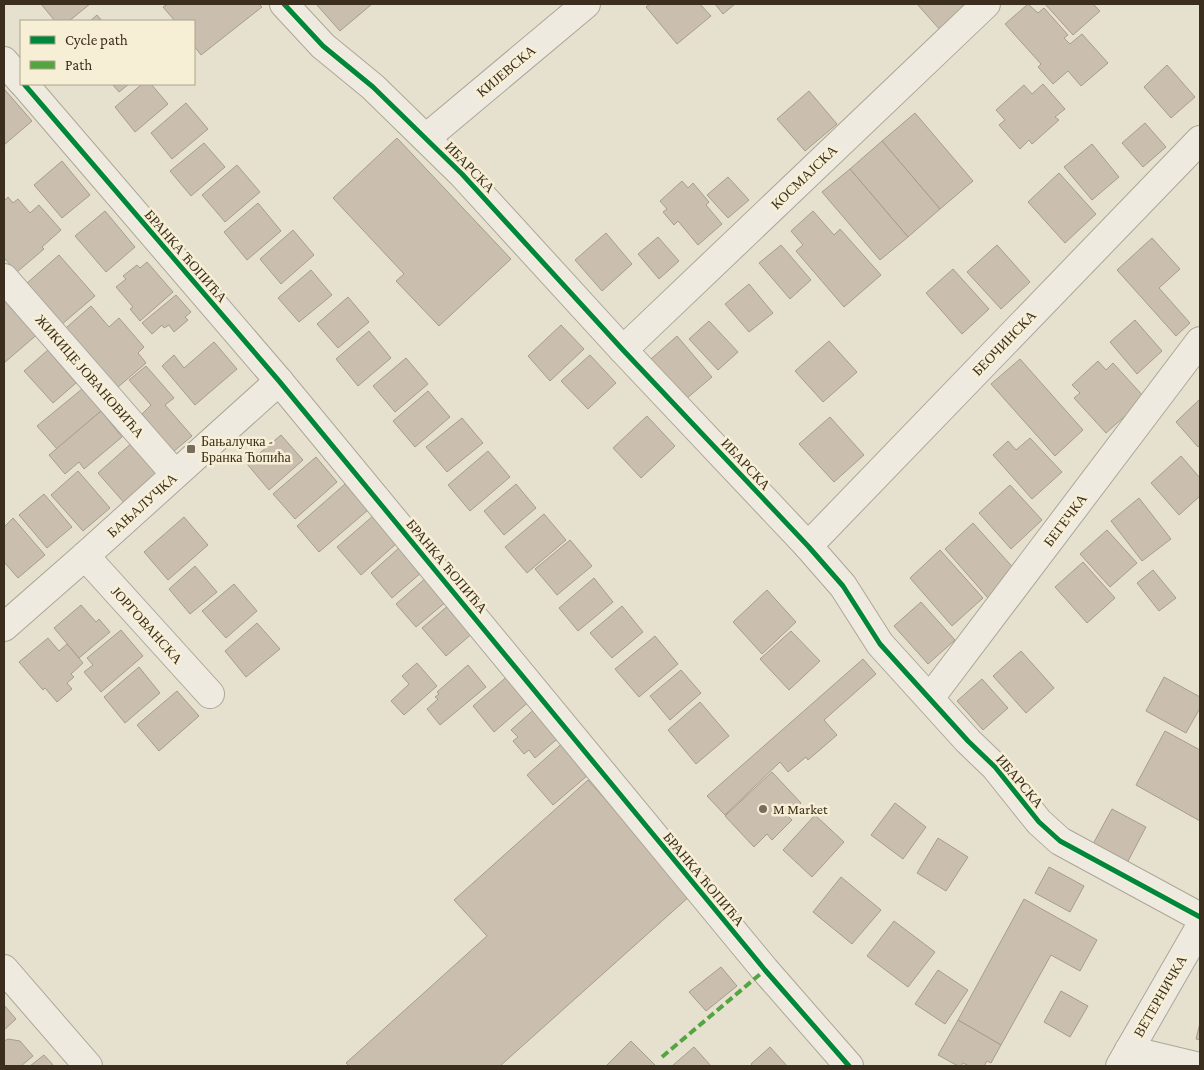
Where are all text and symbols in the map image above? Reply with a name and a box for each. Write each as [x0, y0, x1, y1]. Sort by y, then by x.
legend [20, 20, 195, 85]
text: Cycle path [65, 32, 128, 49]
street label: КИЈЕВСКА [473, 41, 539, 100]
text: Path [65, 57, 92, 73]
street label: ИБАРСКА [442, 138, 499, 197]
street label: КОСМАЈСКА [768, 141, 841, 212]
street label: БРАНКА ЋОПИЋА [141, 206, 231, 306]
street label: БЕОЧИНСКА [969, 306, 1040, 379]
street label: ЖИКИЦЕ ЈОВАНОВИЋА [32, 311, 148, 441]
place label: Бањалучка - Бранка Ћопића [201, 433, 292, 465]
street label: ИБАРСКА [718, 435, 775, 494]
marker: Бањалучка - Бранка Ћопића [185, 443, 197, 455]
street label: БАЊАЛУЧКА [104, 469, 181, 540]
street label: БЕГЕЧКА [1040, 490, 1091, 549]
street label: БРАНКА ЋОПИЋА [403, 516, 491, 617]
street label: ЈОРГОВАНСКА [108, 583, 187, 668]
street label: ИБАРСКА [993, 751, 1048, 812]
place label: M Market [773, 801, 828, 817]
marker: M Market [757, 803, 769, 815]
street label: БРАНКА ЋОПИЋА [660, 829, 748, 930]
street label: ВЕТЕРНИЧКА [1130, 952, 1190, 1040]

